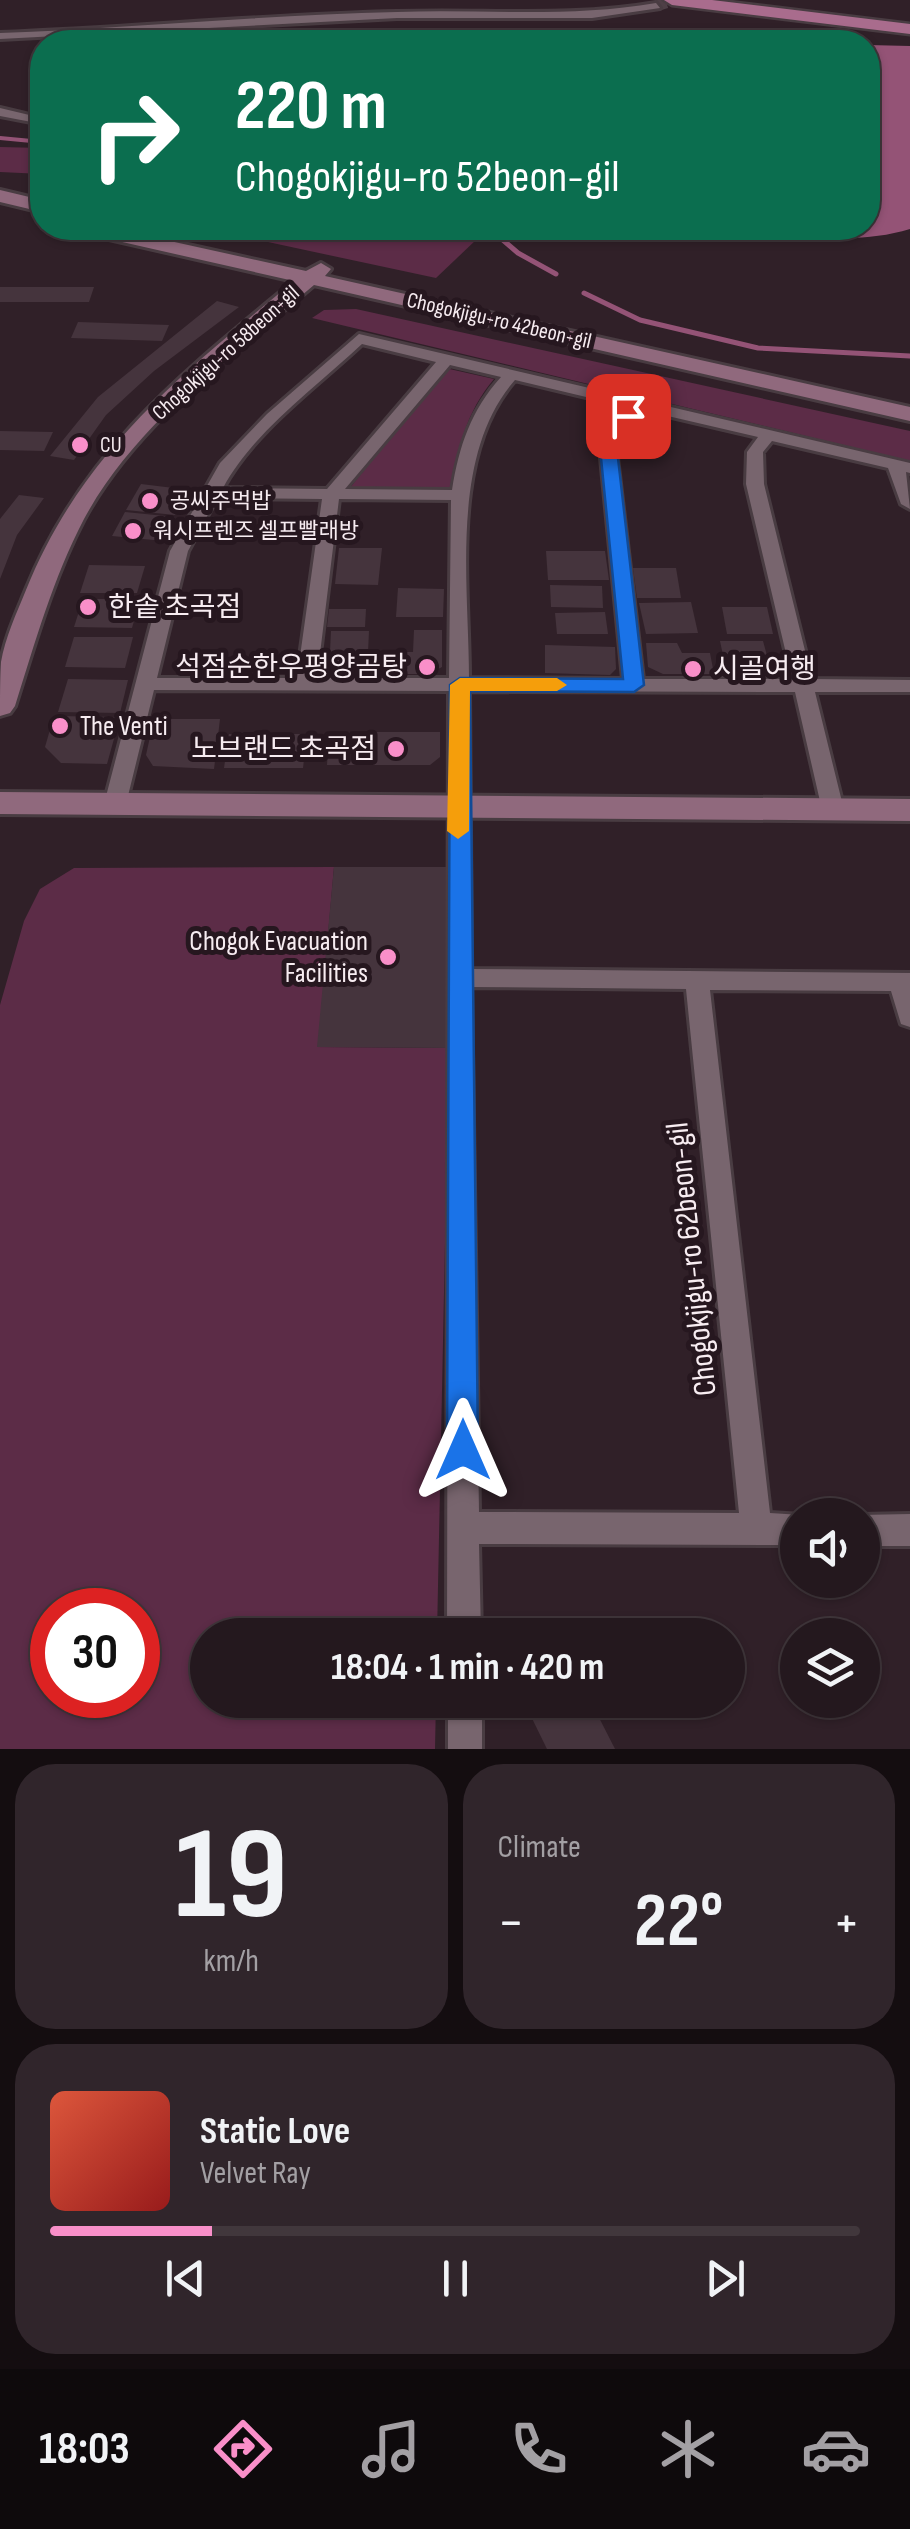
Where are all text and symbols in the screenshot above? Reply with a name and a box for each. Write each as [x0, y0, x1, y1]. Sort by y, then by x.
text: 220 m [235, 65, 387, 149]
icon: right [70, 70, 200, 200]
text: Chogokjigu-ro 52beon-gil [235, 150, 620, 205]
street label: Chogokjigu-ro 58beon-gil [147, 280, 305, 426]
street label: Chogokjigu-ro 42beon-gil [404, 287, 594, 355]
pin [586, 374, 671, 459]
icon: arrive [601, 389, 656, 444]
place label: CU [100, 432, 122, 459]
marker: CU [69, 434, 91, 456]
place label: 공씨주먹밥 [170, 488, 271, 515]
marker: 공씨주먹밥 [139, 490, 161, 512]
place label: 워시프렌즈 셀프빨래방 [153, 518, 359, 545]
marker: 워시프렌즈 셀프빨래방 [122, 520, 144, 542]
place label: 한솥 초곡점 [108, 591, 241, 624]
marker: 한솥 초곡점 [77, 596, 99, 618]
place label: 석점순한우평양곰탕 [175, 651, 407, 684]
place label: 시골여행 [713, 653, 816, 686]
marker: 석점순한우평양곰탕 [416, 656, 438, 678]
marker: 시골여행 [682, 658, 704, 680]
place label: The Venti [80, 710, 168, 743]
marker: The Venti [49, 715, 71, 737]
place label: 노브랜드 초곡점 [191, 733, 376, 766]
marker: 노브랜드 초곡점 [385, 738, 407, 760]
place label: Chogok Evacuation Facilities [189, 925, 368, 990]
marker: Chogok Evacuation Facilities [377, 946, 399, 968]
street label: Chogokjigu-ro 62beon-gil [658, 1120, 726, 1398]
position arrow [411, 1398, 515, 1502]
map controls [780, 1498, 880, 1718]
button: sound [780, 1498, 880, 1598]
speed limit sign: 30 [30, 1588, 160, 1718]
button: layers [780, 1618, 880, 1718]
text: 18:04 · 1 min · 420 m [331, 1645, 604, 1690]
text: 19 [175, 1799, 288, 1955]
text: Climate [498, 1828, 581, 1867]
text: 22° [634, 1877, 723, 1968]
text: − [498, 1890, 524, 1957]
text: + [833, 1890, 860, 1957]
text: km/h [204, 1942, 259, 1981]
text: Static Love [200, 2109, 350, 2154]
text: Velvet Ray [200, 2154, 311, 2193]
icon: previous [158, 2251, 213, 2306]
icon: pause [428, 2251, 483, 2306]
icon: next [698, 2251, 753, 2306]
icon: directions [208, 2414, 278, 2484]
icon: music [356, 2414, 426, 2484]
icon: phone [504, 2414, 574, 2484]
icon: climate [653, 2414, 723, 2484]
icon: car [801, 2414, 871, 2484]
text: 18:03 [39, 2422, 130, 2477]

